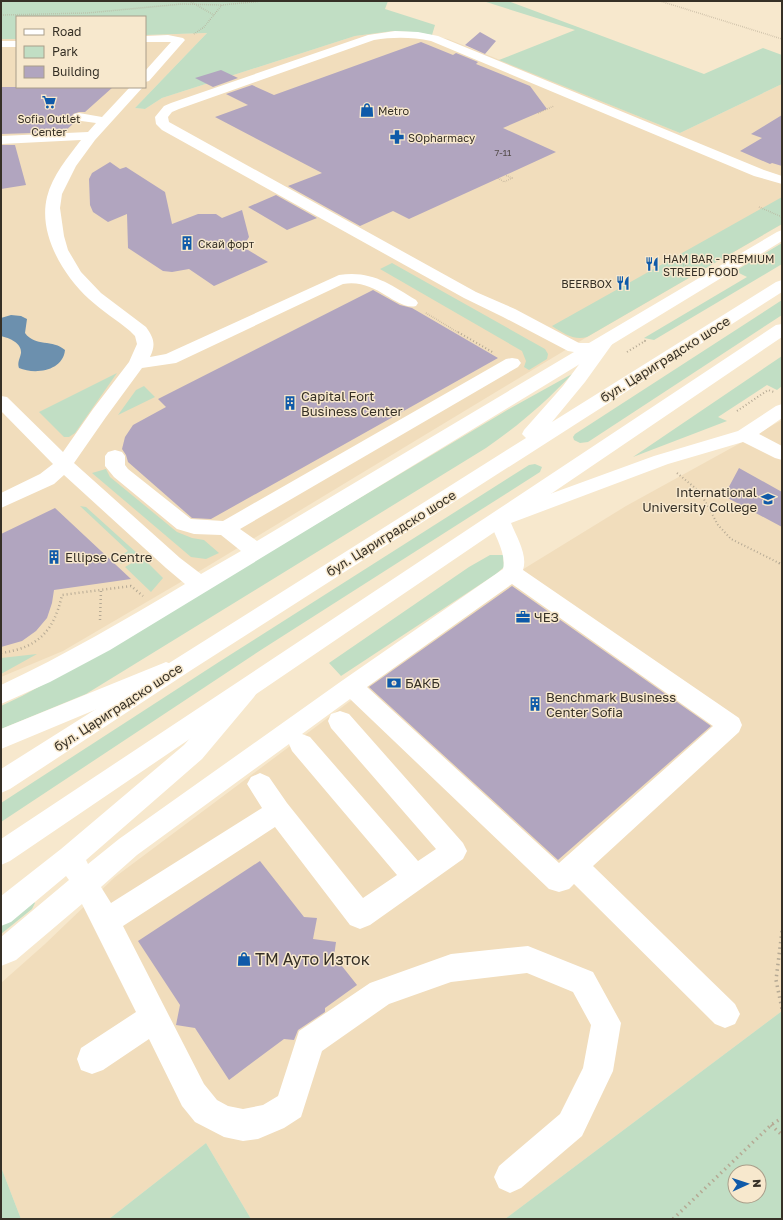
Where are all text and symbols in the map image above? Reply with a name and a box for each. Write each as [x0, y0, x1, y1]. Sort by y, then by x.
legend [16, 16, 146, 88]
text: Road [52, 24, 81, 39]
text: Park [52, 44, 78, 59]
text: Building [52, 64, 100, 79]
supermarket icon: Sofia Outlet Center [41, 94, 57, 110]
shop icon: Metro [359, 102, 375, 118]
place label: Metro [378, 104, 409, 117]
place label: Sofia Outlet Center [18, 112, 80, 138]
pharmacy icon: SOpharmacy [389, 129, 405, 145]
place label: SOpharmacy [408, 131, 475, 144]
house number: 7-11 [495, 147, 512, 158]
building icon: Скай форт [179, 235, 195, 251]
place label: Скай форт [198, 237, 255, 250]
place label: HAM BAR - PREMIUM STREED FOOD [663, 252, 774, 278]
restaurant icon: HAM BAR - PREMIUM STREED FOOD [644, 256, 660, 272]
restaurant icon: BEERBOX [615, 275, 631, 291]
place label: BEERBOX [561, 277, 612, 290]
street label: бул. Цариградско шосе [597, 312, 733, 406]
place label: Capital Fort Business Center [301, 388, 403, 419]
building icon: Capital Fort Business Center [282, 395, 298, 411]
place label: International University College [642, 484, 757, 515]
street label: бул. Цариградско шосе [323, 486, 459, 580]
school or university icon: International University College [760, 491, 776, 507]
building icon: Ellipse Centre [46, 549, 62, 565]
place label: Ellipse Centre [65, 549, 152, 565]
office icon: ЧЕЗ [515, 609, 531, 625]
place label: ЧЕЗ [534, 609, 559, 625]
street label: бул. Цариградско шосе [51, 659, 185, 755]
bank icon: БАКБ [386, 675, 402, 691]
place label: БАКБ [405, 675, 440, 691]
place label: Benchmark Business Center Sofia [546, 689, 676, 720]
building icon: Benchmark Business Center Sofia [527, 696, 543, 712]
place label: ТМ Ауто Изток [255, 949, 370, 969]
shop icon: ТМ Ауто Изток [236, 951, 252, 967]
north arrow [727, 1164, 767, 1204]
text: N [751, 1179, 764, 1188]

